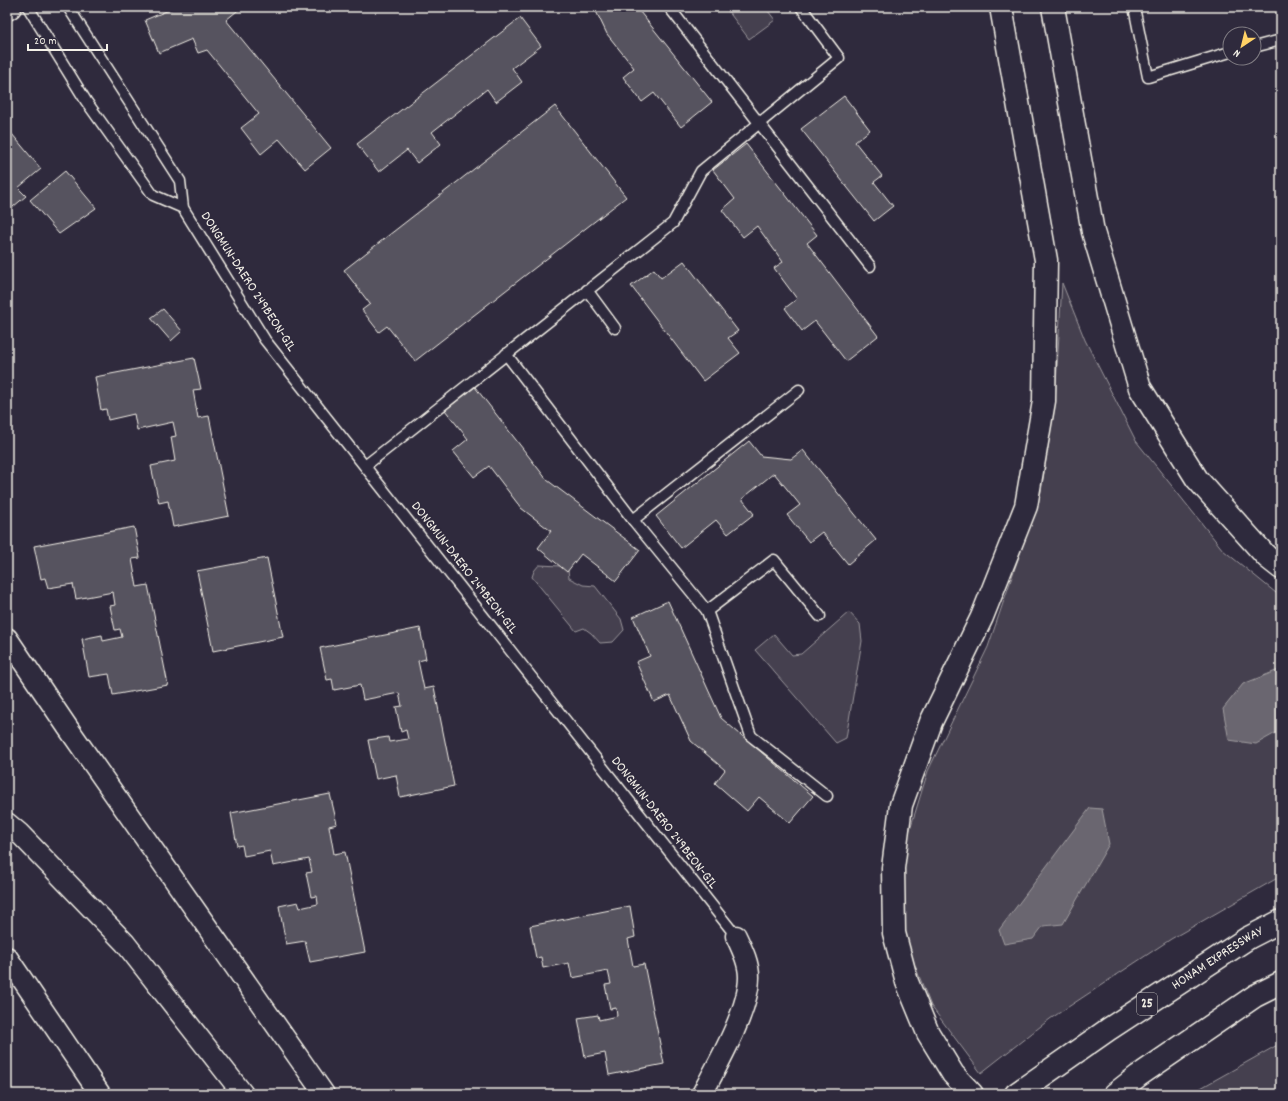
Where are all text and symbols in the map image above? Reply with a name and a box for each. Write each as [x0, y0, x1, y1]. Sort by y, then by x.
scale bar [28, 26, 107, 52]
north arrow [1222, 26, 1262, 66]
text: 20 m [34, 33, 57, 50]
text: N [1230, 44, 1244, 61]
street label: DONGMUN-DAERO 249BEON-GIL [195, 208, 301, 356]
street label: DONGMUN-DAERO 249BEON-GIL [406, 497, 522, 639]
street label: DONGMUN-DAERO 249BEON-GIL [606, 752, 722, 894]
street label: HONAM EXPRESSWAY [1168, 921, 1268, 995]
road number: 25 [1137, 993, 1157, 1015]

